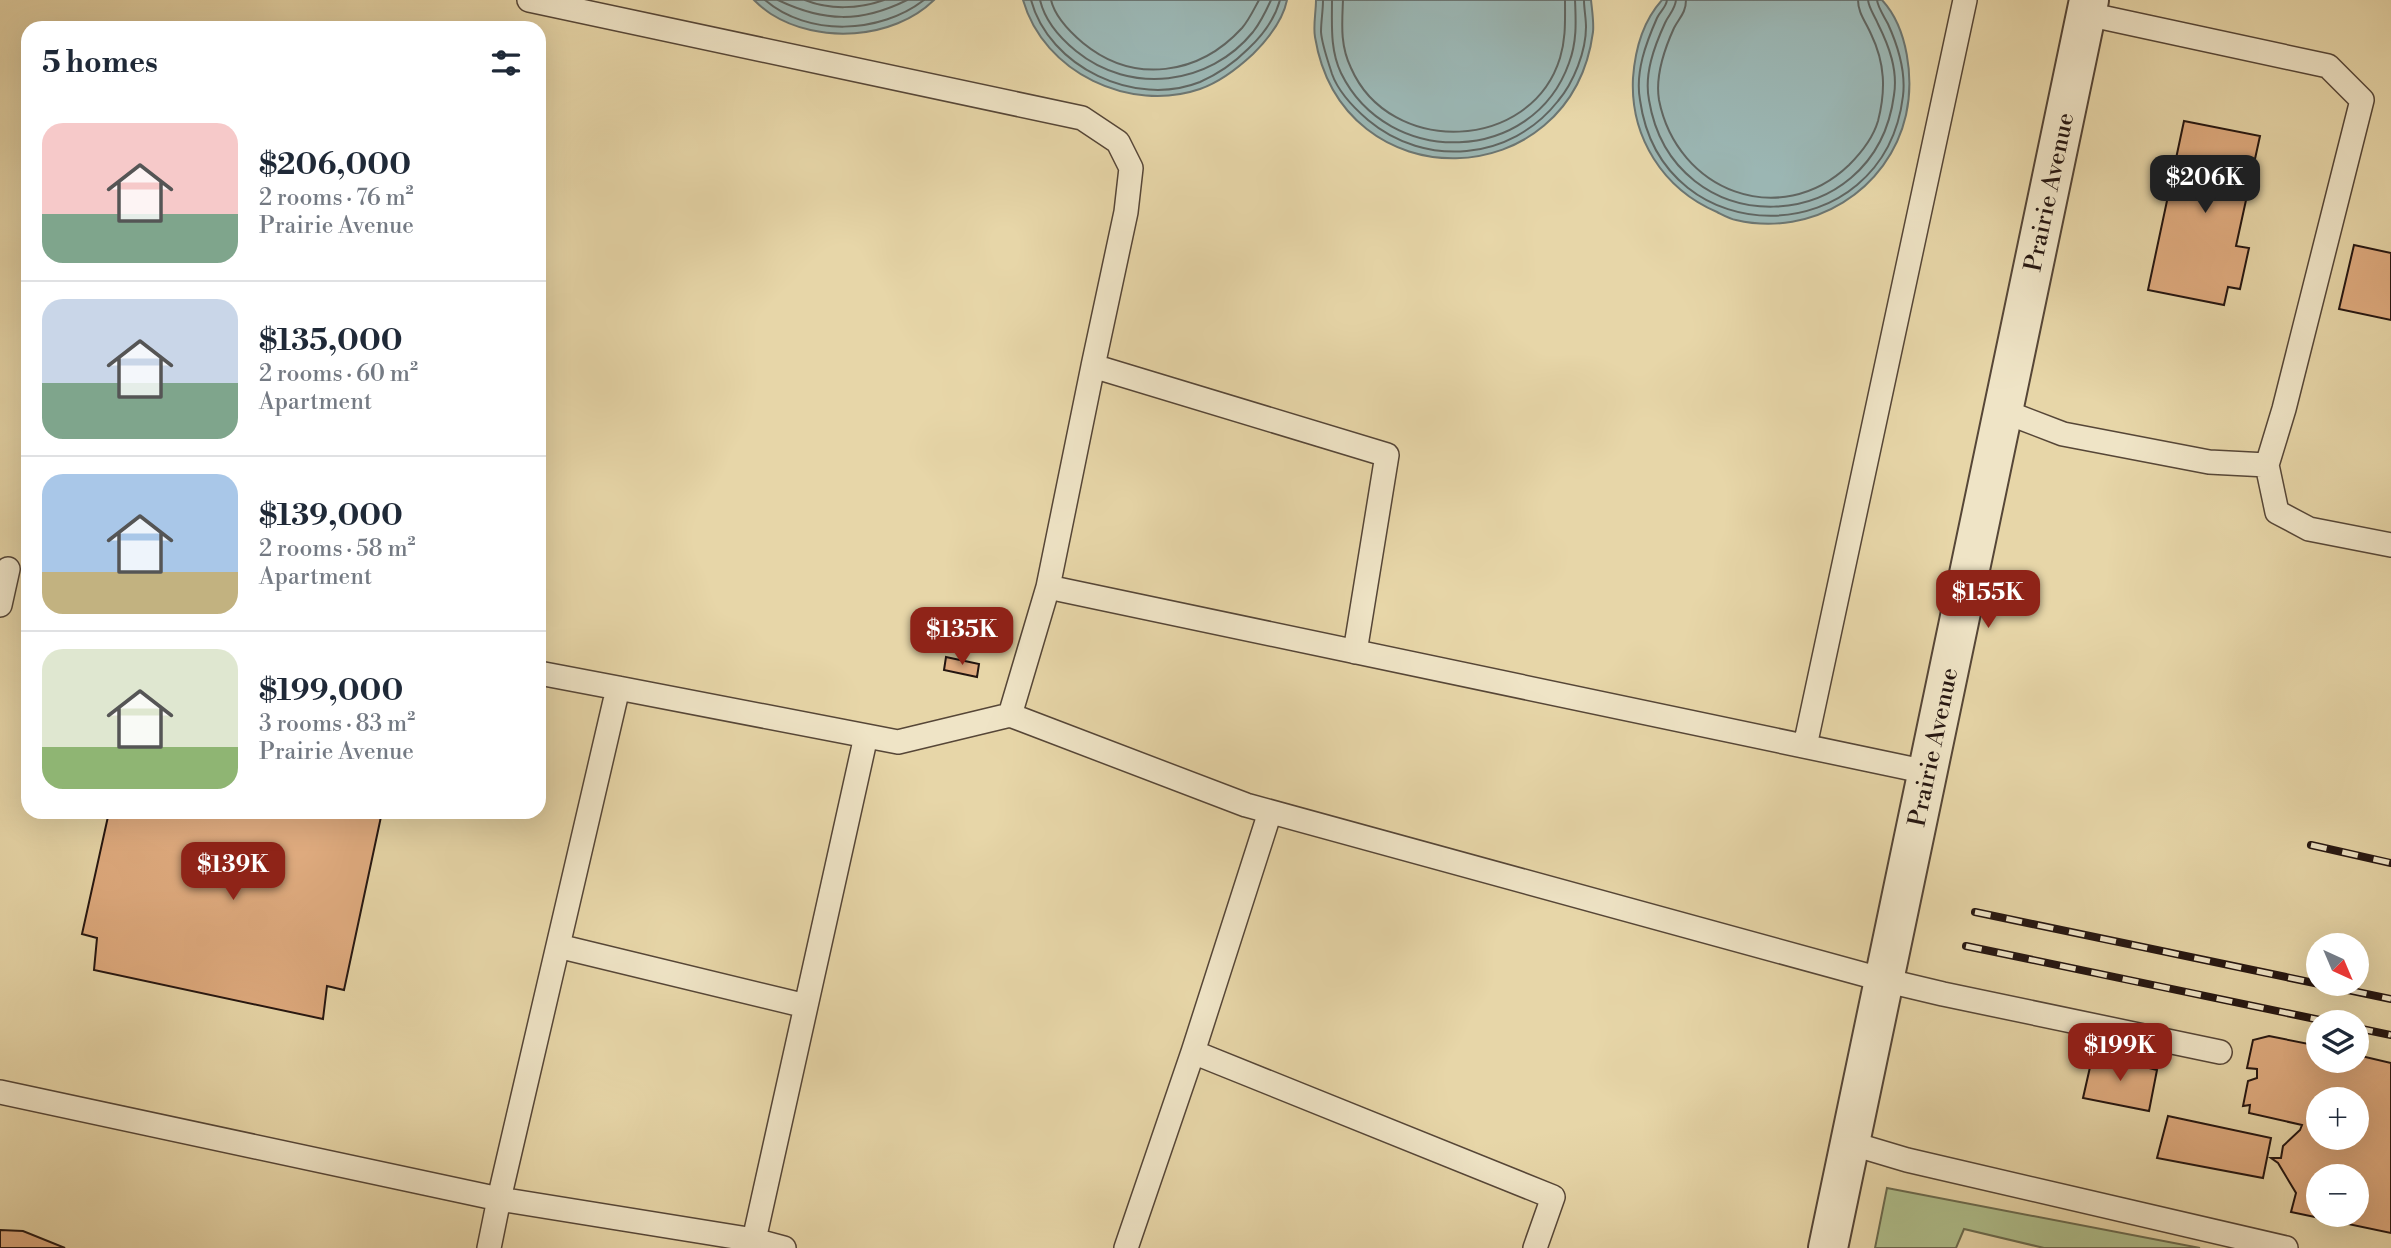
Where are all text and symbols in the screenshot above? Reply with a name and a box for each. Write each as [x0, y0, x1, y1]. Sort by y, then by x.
text: 5 homes [42, 44, 158, 82]
icon: filters [487, 44, 525, 82]
street label: Prairie Avenue [2018, 110, 2081, 274]
text: $206,000 [259, 146, 411, 184]
icon: home [98, 151, 182, 235]
pin: $206K [2156, 156, 2254, 215]
text: $206K [2166, 164, 2244, 192]
text: 2 rooms · 76 m² [259, 184, 414, 212]
text: Prairie Avenue [259, 212, 414, 240]
text: $135,000 [259, 322, 403, 360]
icon: home [98, 327, 182, 411]
text: 2 rooms · 60 m² [259, 360, 418, 388]
text: Apartment [259, 388, 372, 416]
text: $139,000 [259, 497, 403, 535]
icon: home [98, 502, 182, 586]
text: 2 rooms · 58 m² [259, 535, 416, 563]
text: Apartment [259, 563, 372, 591]
pin: $155K [1939, 570, 2037, 630]
text: $155K [1952, 579, 2024, 607]
pin: $135K [913, 608, 1011, 667]
text: $135K [926, 616, 998, 644]
street label: Prairie Avenue [1902, 665, 1965, 829]
text: $199,000 [259, 672, 403, 710]
icon: home [98, 677, 182, 761]
text: 3 rooms · 83 m² [259, 710, 415, 738]
text: Prairie Avenue [259, 738, 414, 766]
pin: $139K [184, 842, 282, 902]
text: $139K [197, 851, 269, 879]
north arrow [2306, 933, 2370, 996]
map controls [2306, 933, 2369, 1227]
button: layers [2306, 1010, 2369, 1073]
pin: $199K [2071, 1024, 2169, 1083]
text: $199K [2084, 1032, 2156, 1060]
button: + [2306, 1087, 2369, 1150]
button: − [2306, 1164, 2369, 1227]

